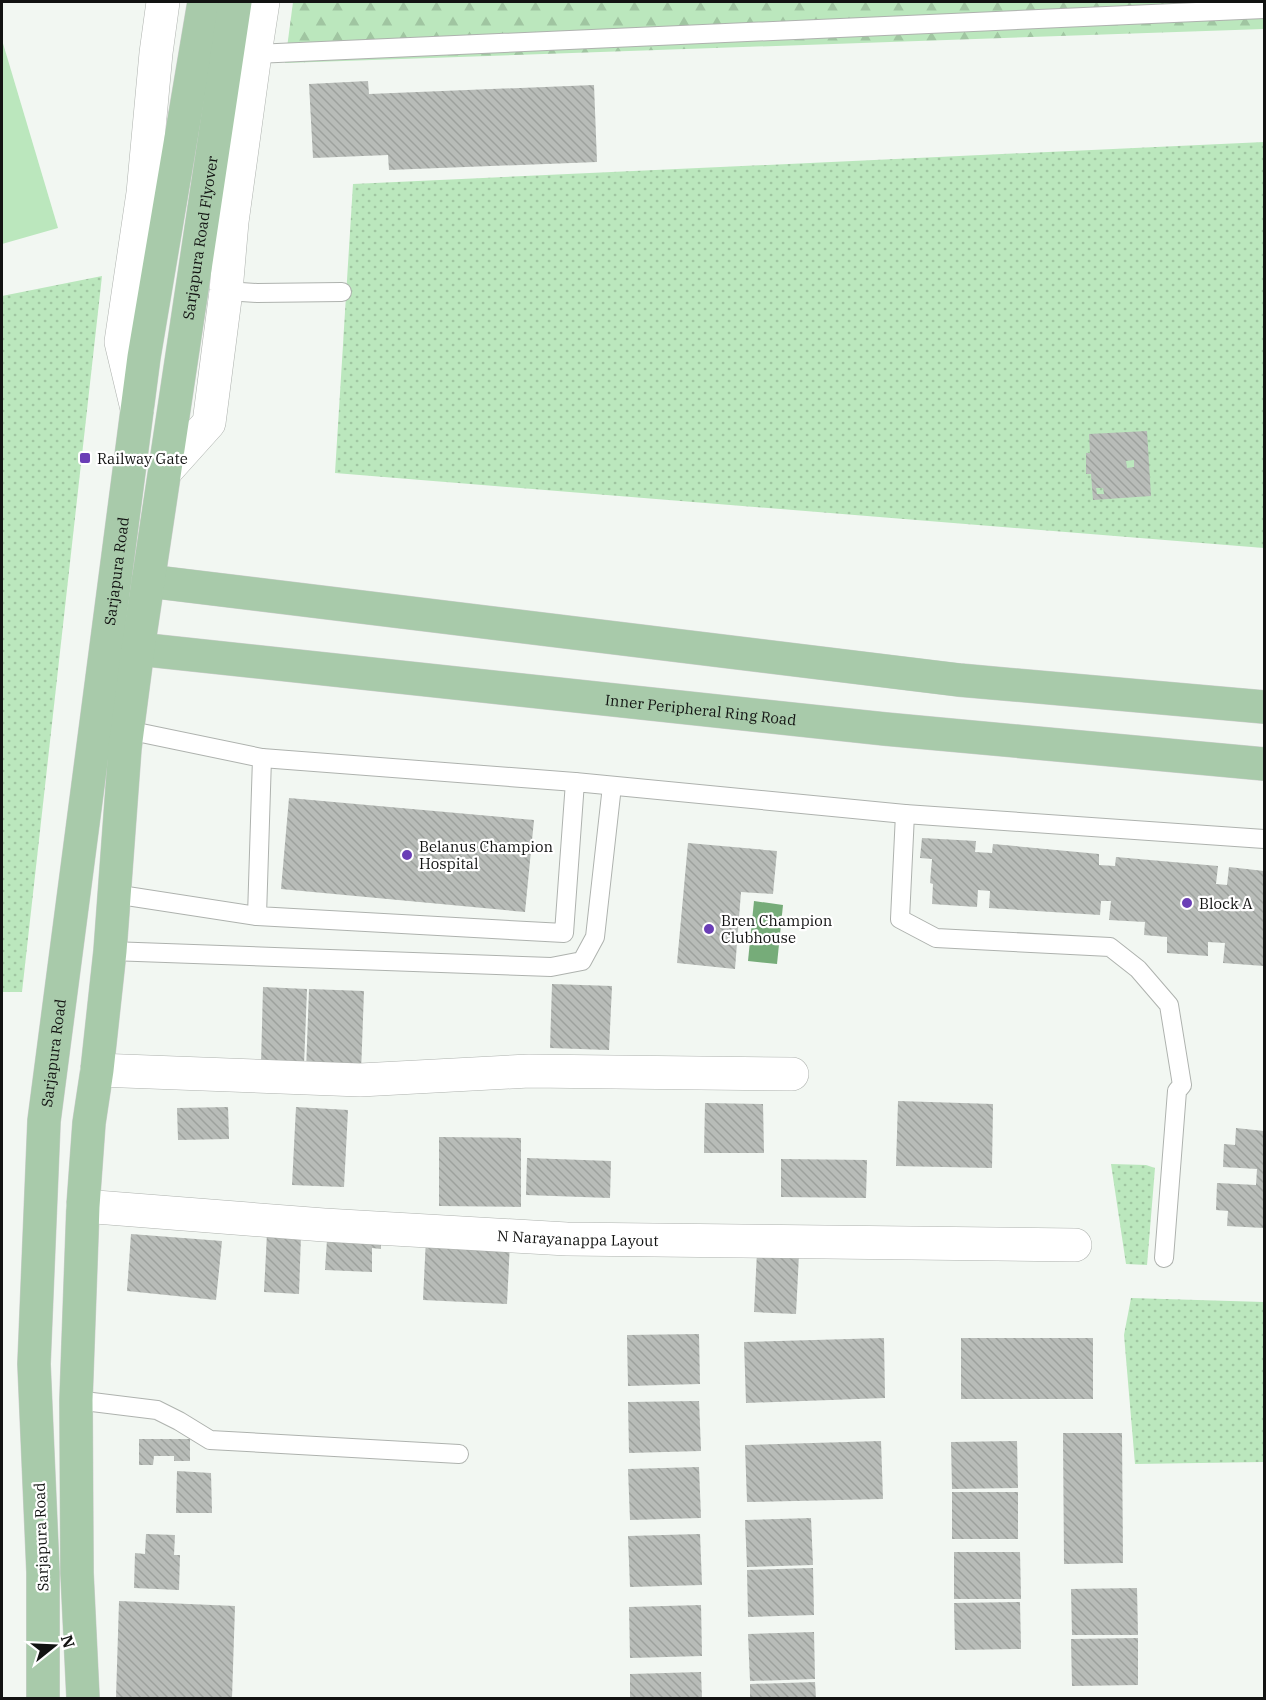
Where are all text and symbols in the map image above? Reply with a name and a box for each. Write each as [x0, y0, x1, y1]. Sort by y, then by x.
street label: Sarjapura Road Flyover [178, 154, 221, 321]
place label: Railway Gate [97, 449, 188, 468]
marker: Railway Gate [78, 451, 92, 465]
street label: Sarjapura Road [99, 516, 132, 626]
street label: Inner Peripheral Ring Road [604, 690, 797, 729]
place label: Belanus Champion Hospital [419, 837, 553, 873]
marker: Belanus Champion Hospital [400, 848, 414, 862]
place label: Block A [1199, 894, 1253, 913]
marker: Block A [1180, 896, 1194, 910]
place label: Bren Champion Clubhouse [721, 911, 833, 947]
marker: Bren Champion Clubhouse [702, 922, 716, 936]
street label: Sarjapura Road [36, 998, 69, 1108]
street label: N Narayanappa Layout [497, 1225, 659, 1250]
street label: Sarjapura Road [30, 1482, 52, 1592]
north arrow [24, 1616, 84, 1676]
text: N [57, 1632, 80, 1650]

